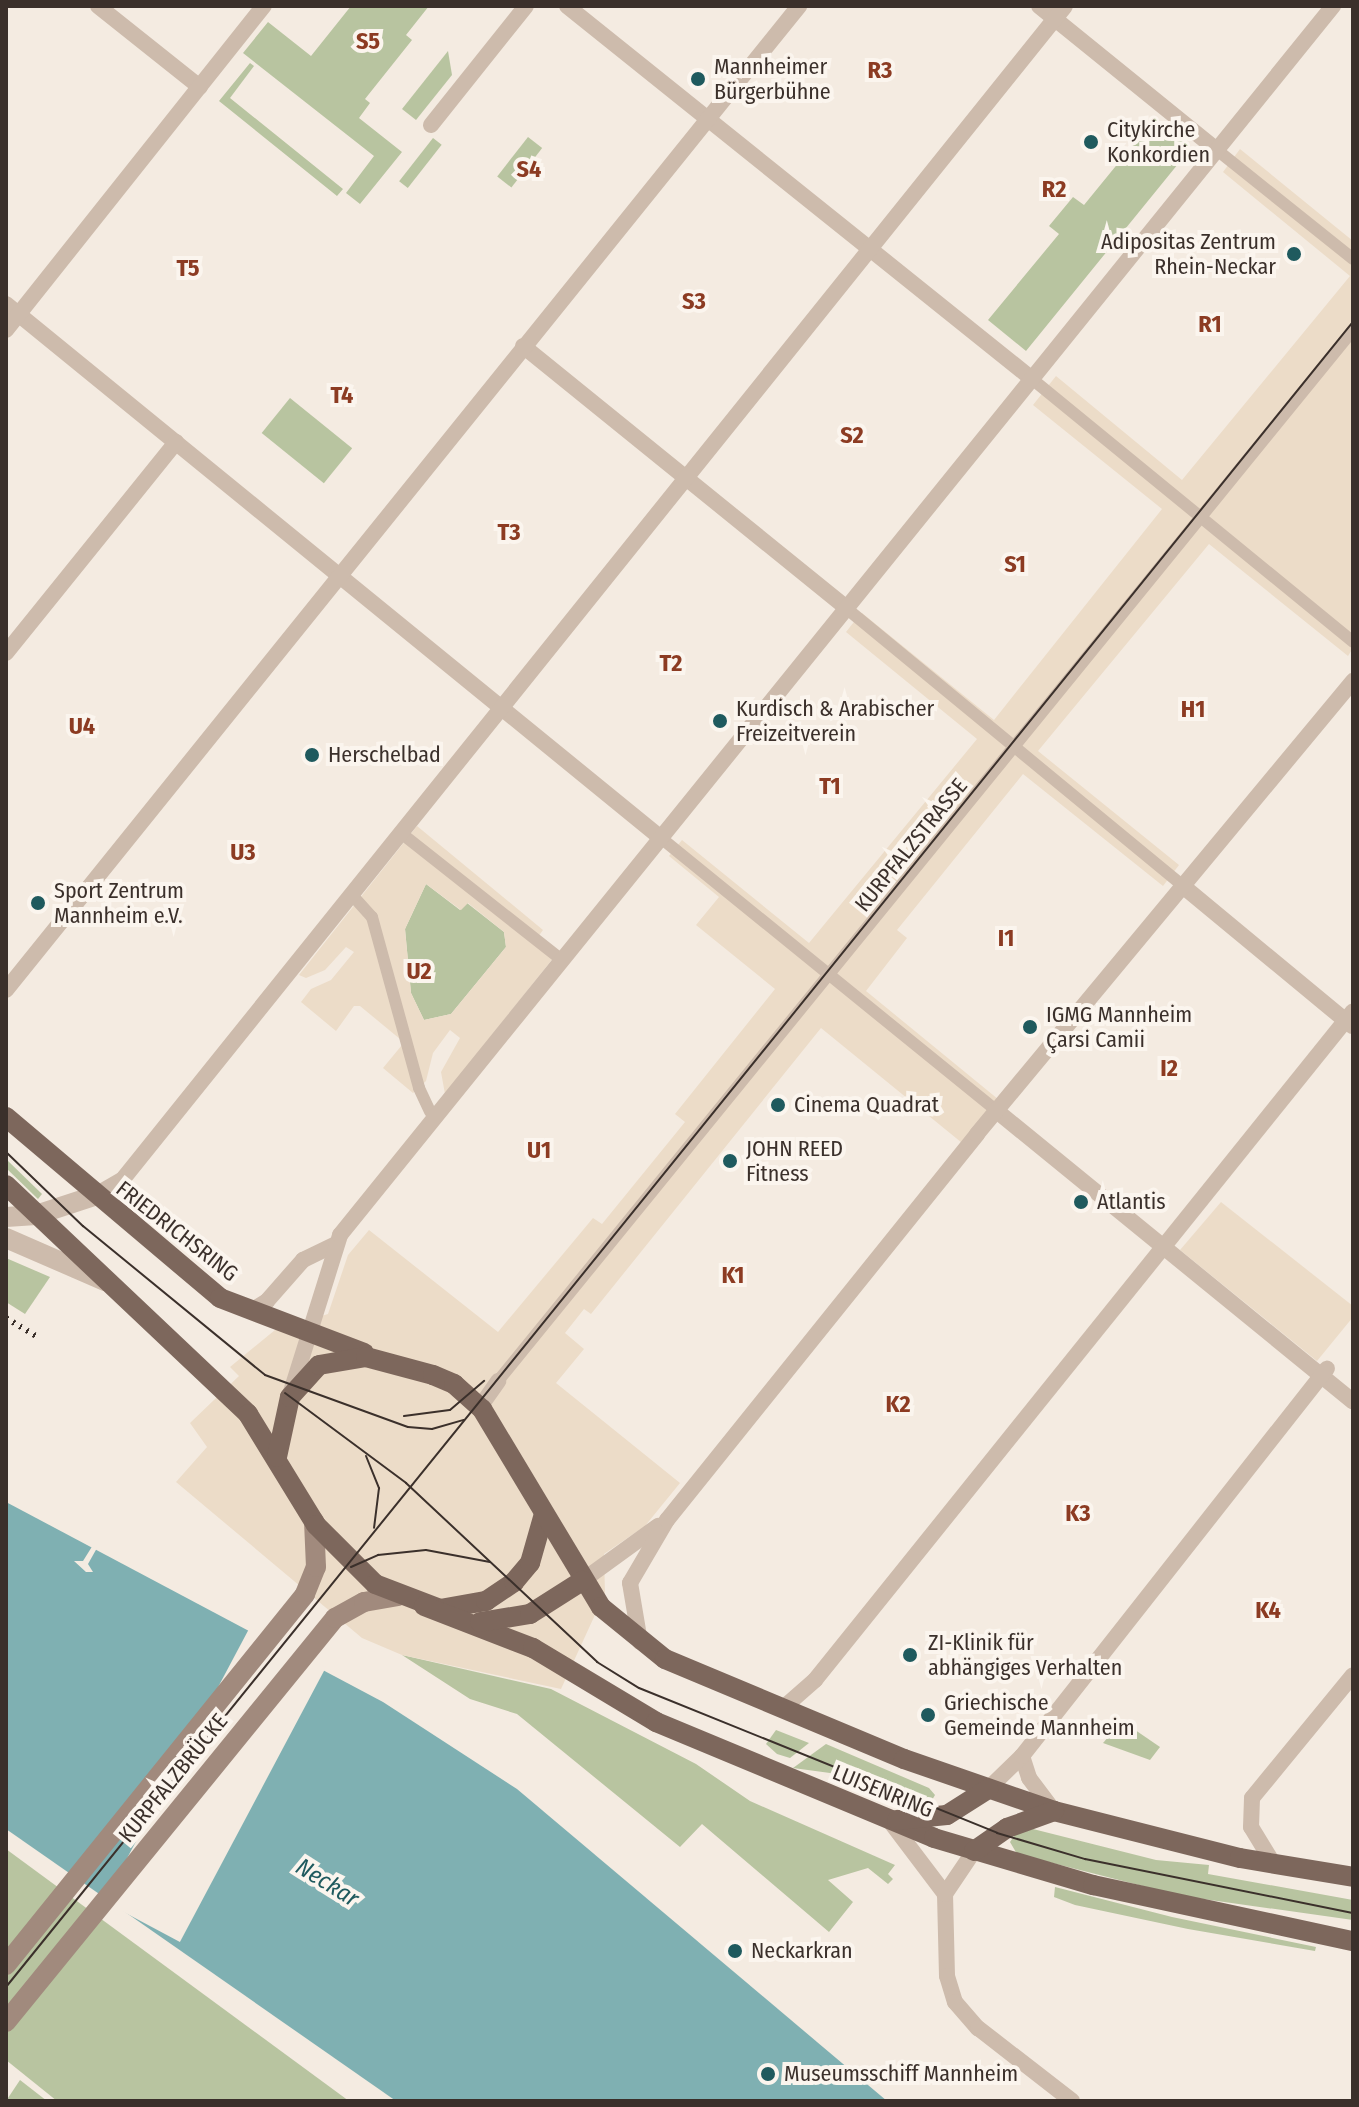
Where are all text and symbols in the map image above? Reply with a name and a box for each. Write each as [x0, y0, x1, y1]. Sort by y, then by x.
district label: S5 [356, 28, 380, 56]
place label: Mannheimer Bürgerbühne [714, 53, 831, 104]
district label: R3 [868, 57, 892, 85]
marker: Mannheimer Bürgerbühne [689, 70, 707, 88]
place label: Citykirche Konkordien [1107, 116, 1210, 168]
marker: Citykirche Konkordien [1082, 133, 1100, 151]
district label: S4 [517, 156, 541, 184]
district label: R2 [1042, 176, 1066, 204]
place label: Adipositas Zentrum Rhein-Neckar [1101, 228, 1276, 280]
marker: Adipositas Zentrum Rhein-Neckar [1283, 243, 1305, 265]
district label: T5 [176, 255, 200, 283]
district label: S3 [682, 288, 706, 316]
district label: R1 [1198, 311, 1222, 339]
district label: T4 [331, 382, 353, 410]
district label: S2 [840, 422, 864, 450]
district label: T3 [497, 519, 521, 547]
district label: S1 [1004, 551, 1026, 579]
district label: T2 [660, 650, 682, 678]
place label: Kurdisch & Arabischer Freizeitverein [736, 695, 934, 746]
district label: H1 [1181, 696, 1205, 724]
marker: Kurdisch & Arabischer Freizeitverein [711, 712, 729, 730]
district label: U4 [69, 713, 95, 741]
place label: Herschelbad [328, 742, 441, 768]
marker: Herschelbad [303, 746, 321, 764]
district label: T1 [819, 773, 841, 801]
street label: KURPFALZSTRASSE [849, 773, 973, 917]
district label: U3 [230, 839, 256, 867]
place label: Sport Zentrum Mannheim e.V. [54, 877, 184, 928]
marker: Sport Zentrum Mannheim e.V. [29, 894, 47, 912]
district label: I1 [998, 925, 1014, 953]
district label: U2 [406, 958, 432, 986]
place label: IGMG Mannheim Çarsi Camii [1046, 1001, 1192, 1052]
marker: IGMG Mannheim Çarsi Camii [1021, 1018, 1039, 1036]
district label: I2 [1160, 1055, 1178, 1083]
place label: Cinema Quadrat [794, 1092, 939, 1118]
marker: Cinema Quadrat [769, 1096, 787, 1114]
place label: JOHN REED Fitness [746, 1135, 843, 1186]
district label: U1 [527, 1137, 551, 1165]
marker: JOHN REED Fitness [721, 1152, 739, 1170]
street label: FRIEDRICHSRING [111, 1175, 243, 1287]
place label: Atlantis [1097, 1189, 1166, 1215]
marker: Atlantis [1072, 1193, 1090, 1211]
district label: K1 [722, 1262, 744, 1290]
district label: K2 [885, 1391, 911, 1419]
district label: K3 [1065, 1500, 1091, 1528]
district label: K4 [1255, 1597, 1281, 1625]
place label: ZI-Klinik für abhängiges Verhalten [928, 1629, 1122, 1680]
marker: ZI-Klinik für abhängiges Verhalten [899, 1644, 921, 1666]
place label: Griechische Gemeinde Mannheim [944, 1689, 1135, 1740]
marker: Griechische Gemeinde Mannheim [919, 1706, 937, 1724]
street label: KURPFALZBRÜCKE [113, 1708, 233, 1848]
street label: LUISENRING [829, 1759, 937, 1823]
water label: Neckar [290, 1853, 364, 1913]
place label: Neckarkran [751, 1938, 853, 1964]
marker: Neckarkran [726, 1942, 744, 1960]
place label: Museumsschiff Mannheim [784, 2061, 1018, 2087]
marker: Museumsschiff Mannheim [759, 2065, 777, 2083]

